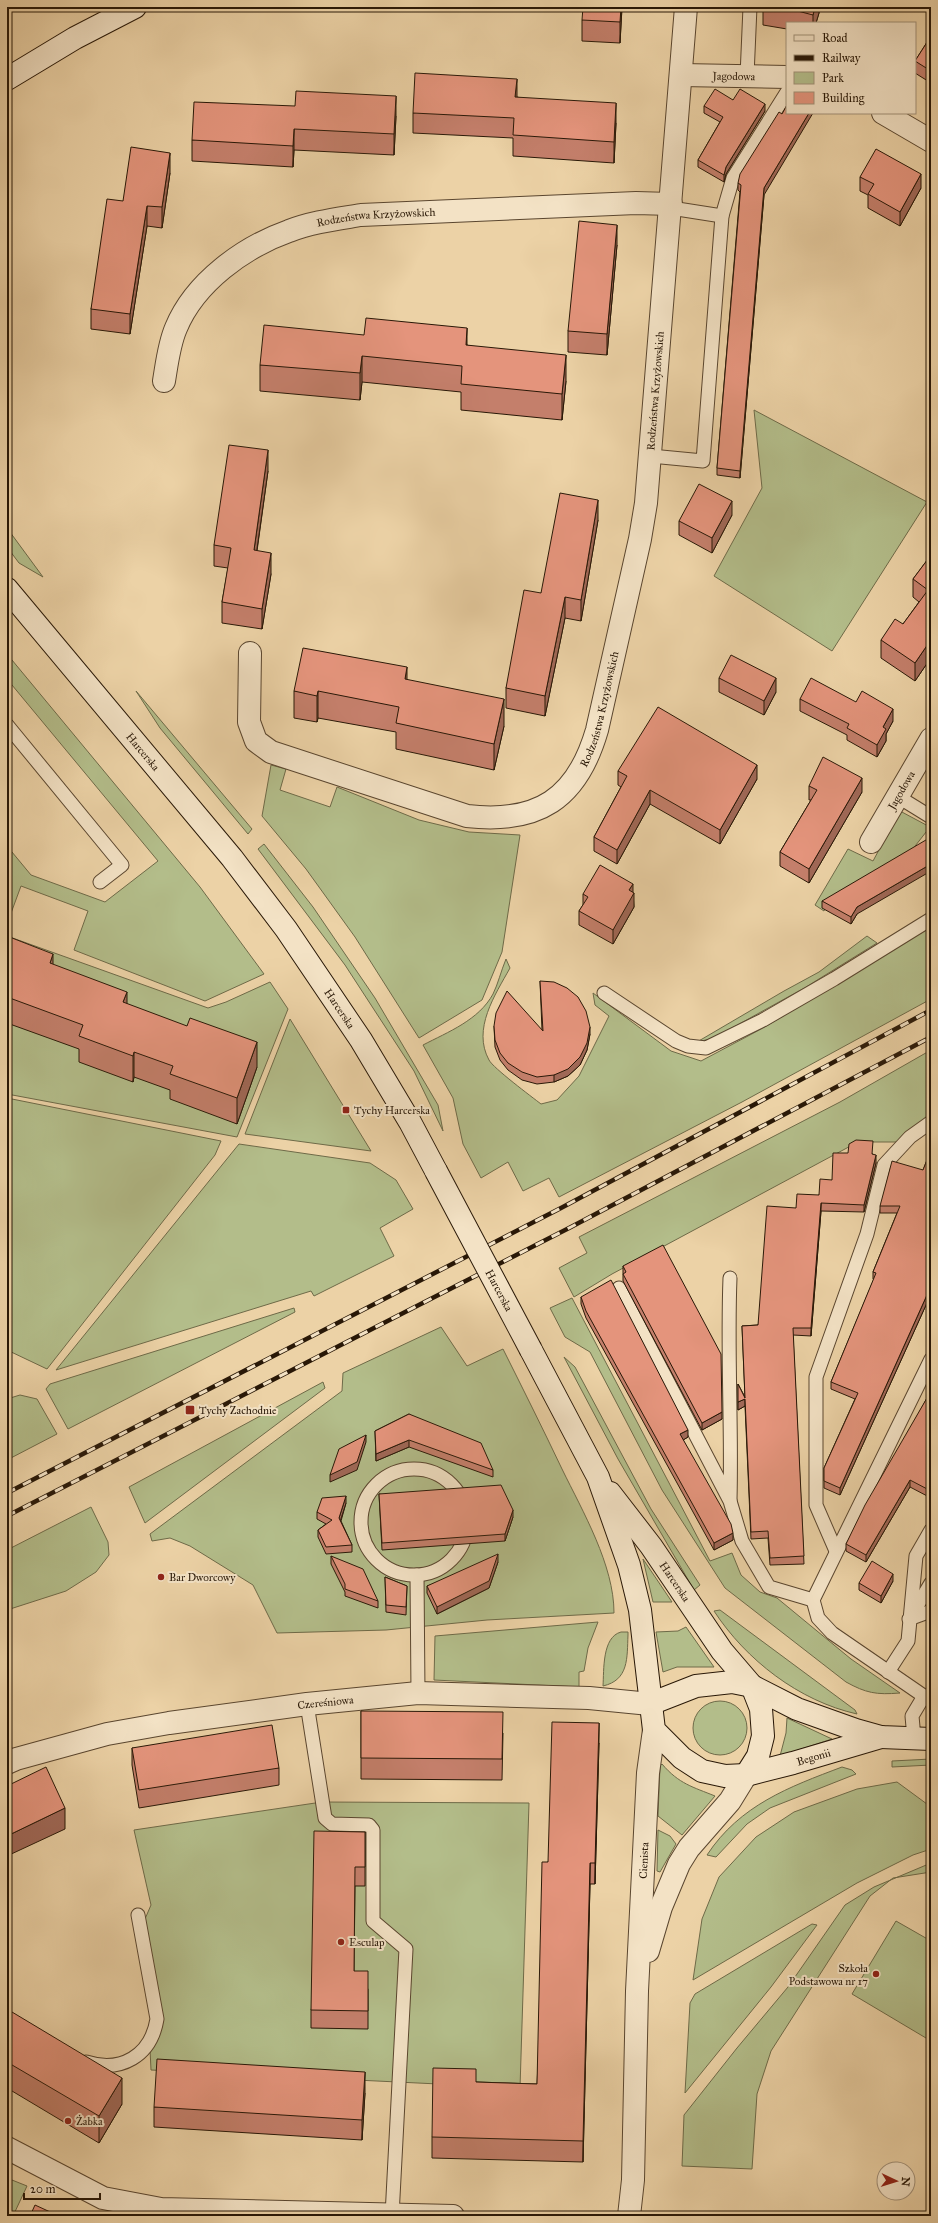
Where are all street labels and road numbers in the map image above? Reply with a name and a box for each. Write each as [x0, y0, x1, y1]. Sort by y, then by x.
street label: Jagodowa [712, 69, 756, 83]
street label: Rodzeństwa Krzyżowskich [315, 205, 436, 229]
street label: Rodzeństwa Krzyżowskich [644, 331, 666, 451]
street label: Rodzeństwa Krzyżowskich [577, 650, 621, 769]
street label: Harcerska [123, 730, 163, 773]
street label: Jagodowa [884, 768, 918, 813]
street label: Harcerska [322, 986, 358, 1031]
street label: Harcerska [483, 1267, 516, 1314]
street label: Harcerska [657, 1559, 693, 1604]
street label: Czereśniowa [297, 1693, 354, 1712]
street label: Begonii [795, 1746, 832, 1768]
street label: Cienista [636, 1841, 651, 1879]

